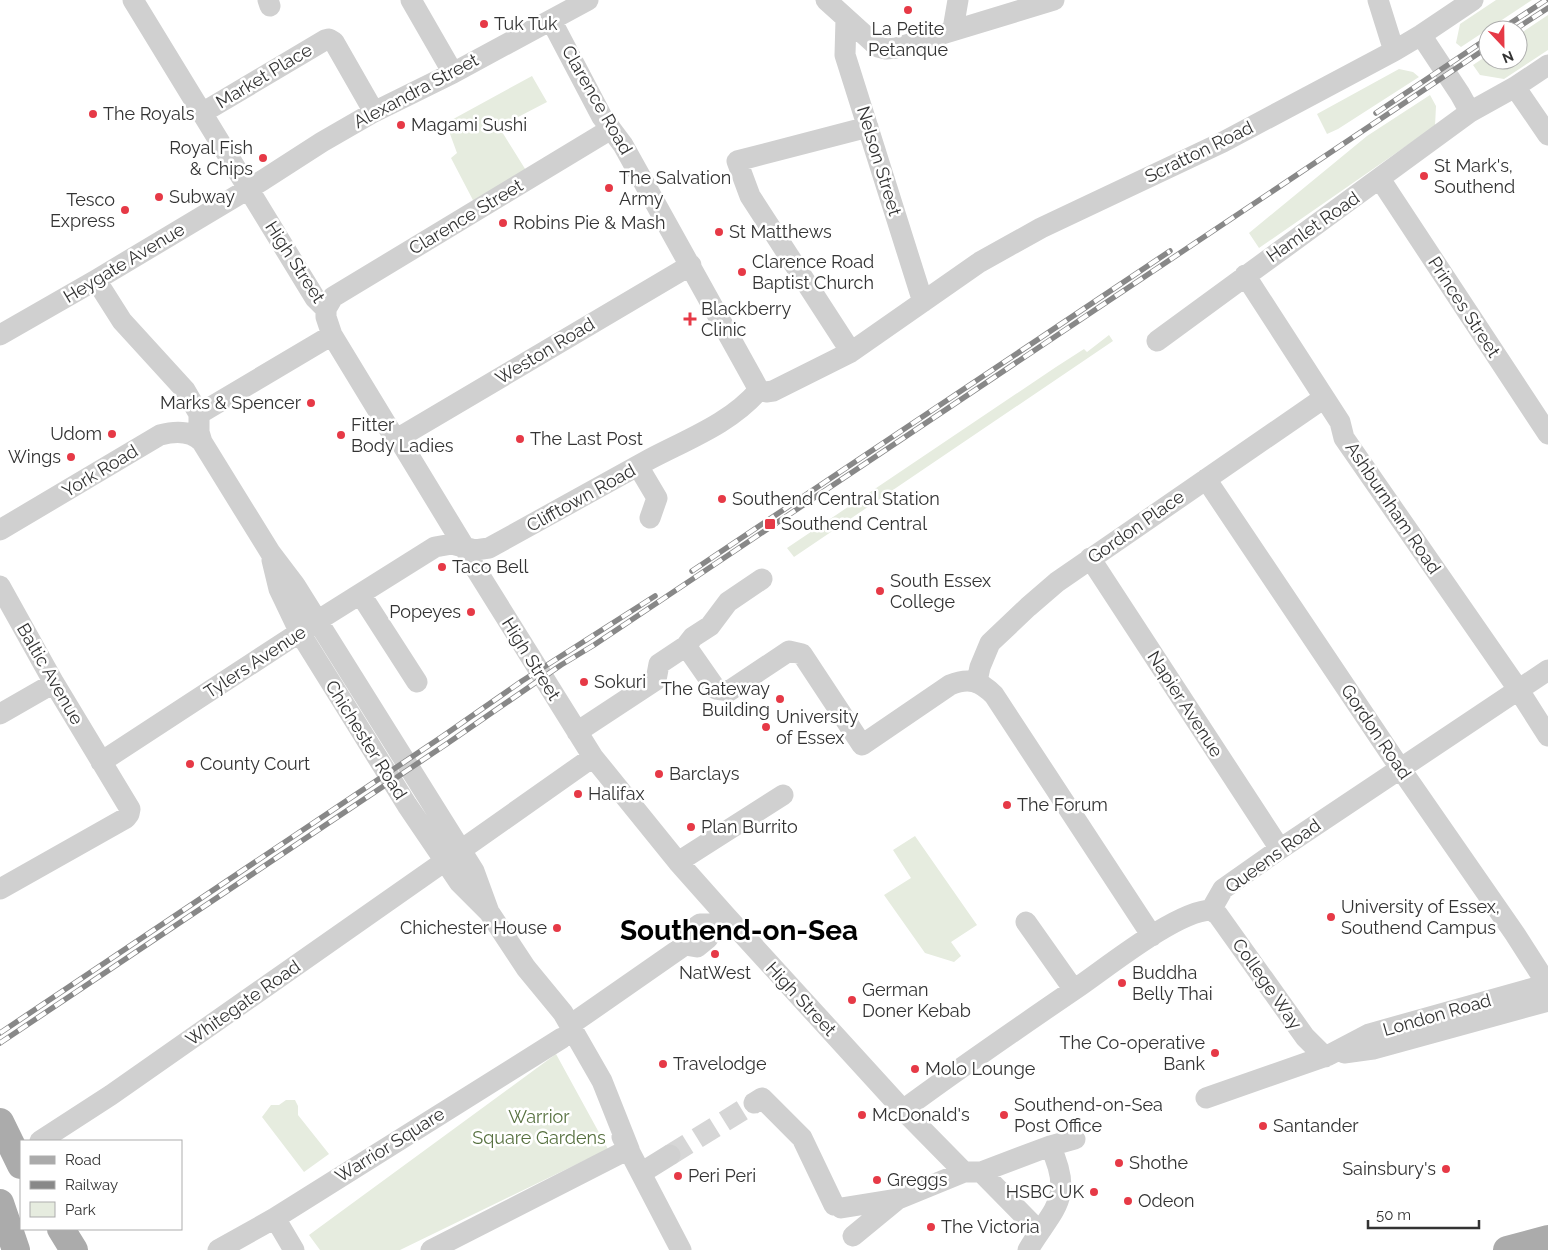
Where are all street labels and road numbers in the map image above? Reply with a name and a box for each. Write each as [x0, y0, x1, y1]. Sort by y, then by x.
street label: Market Place [212, 38, 316, 112]
street label: Clarence Road [558, 42, 637, 158]
street label: Alexandra Street [350, 49, 482, 132]
street label: Nelson Street [853, 103, 906, 218]
street label: Scratton Road [1141, 116, 1256, 187]
street label: Clarence Street [405, 174, 526, 259]
street label: Hamlet Road [1262, 187, 1363, 266]
street label: High Street [261, 217, 330, 307]
street label: Heygate Avenue [59, 218, 188, 307]
street label: Princes Street [1424, 253, 1505, 361]
street label: Weston Road [491, 313, 598, 388]
street label: Ashburnham Road [1342, 438, 1445, 578]
street label: York Road [58, 440, 141, 501]
street label: Clifftown Road [523, 459, 639, 536]
street label: Gordon Place [1083, 485, 1188, 568]
street label: High Street [498, 614, 565, 704]
street label: Baltic Avenue [13, 619, 88, 729]
street label: Tylers Avenue [200, 621, 310, 702]
street label: Napier Avenue [1143, 647, 1228, 761]
street label: Chichester Road [321, 676, 411, 803]
street label: Gordon Road [1337, 680, 1416, 783]
street label: Queens Road [1221, 814, 1324, 897]
street label: College Way [1228, 934, 1307, 1033]
street label: Whitegate Road [182, 955, 304, 1050]
street label: High Street [762, 957, 841, 1040]
street label: London Road [1380, 989, 1493, 1040]
street label: Warrior Square [331, 1102, 448, 1186]

